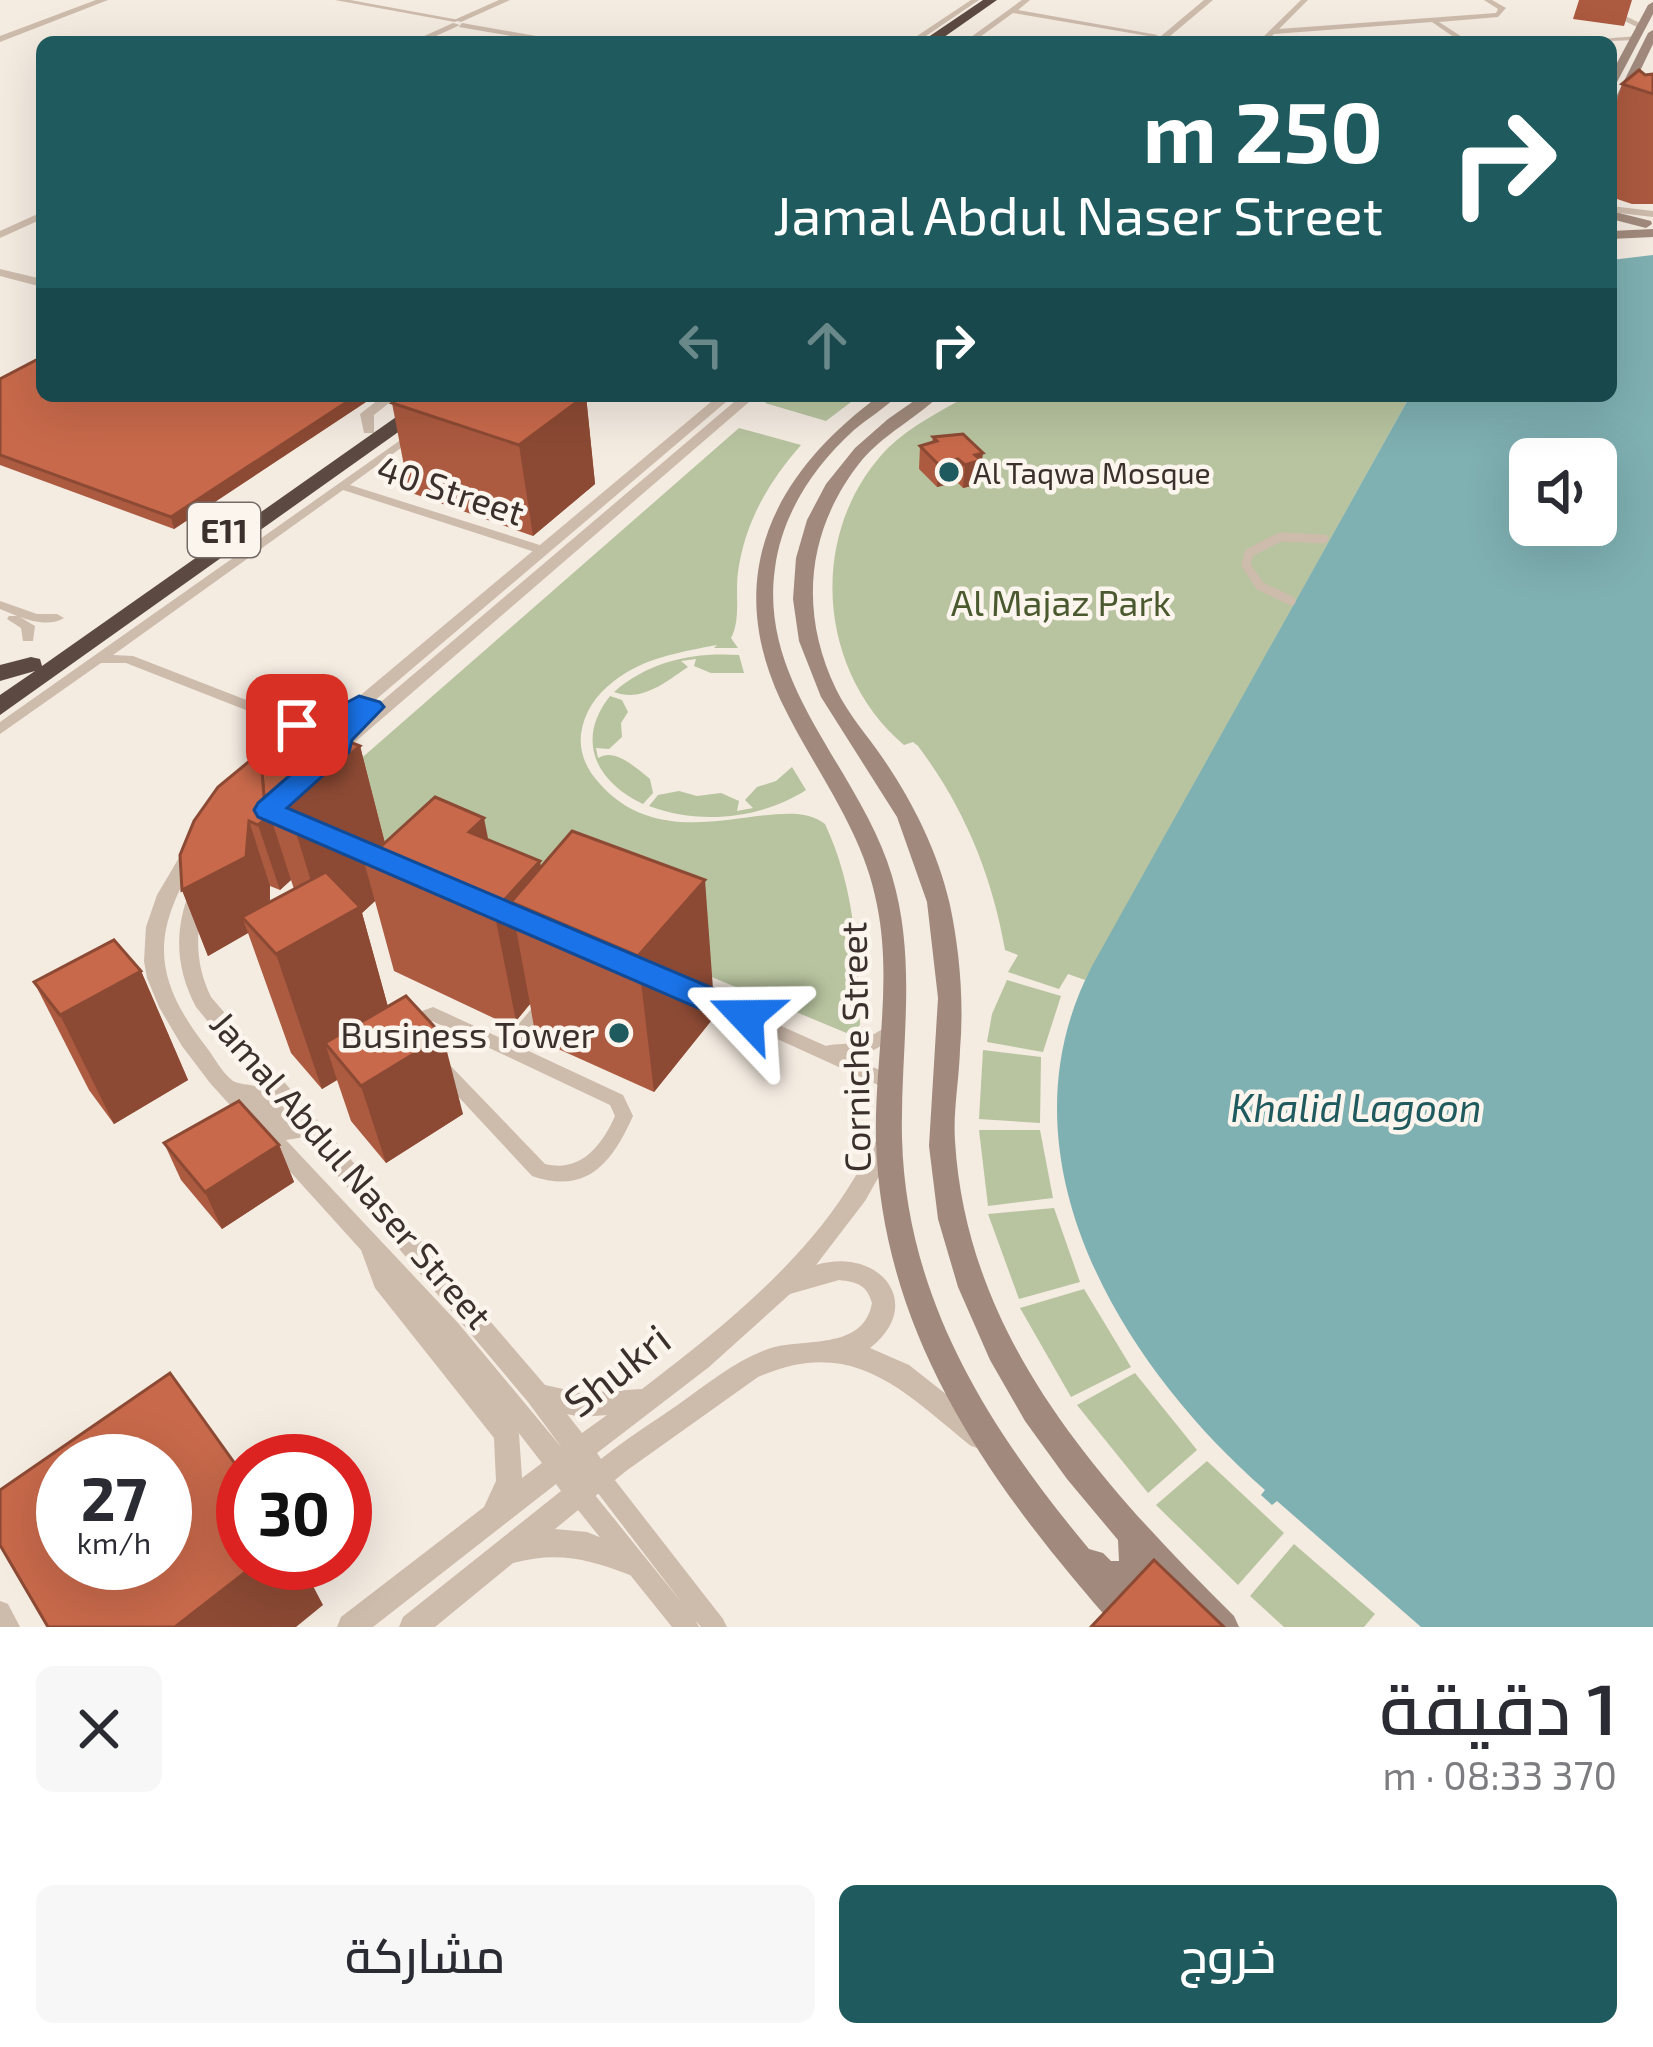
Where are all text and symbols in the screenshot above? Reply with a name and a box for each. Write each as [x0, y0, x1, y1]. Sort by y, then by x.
text: 250 m [1143, 79, 1383, 180]
icon: right [1425, 84, 1581, 240]
text: Jamal Abdul Naser Street [773, 181, 1383, 246]
icon: left [668, 312, 734, 378]
icon: ahead [794, 312, 860, 378]
icon: right [920, 312, 986, 378]
map controls [1509, 438, 1617, 546]
button: sound [1509, 438, 1617, 546]
street label: 40 Street [372, 445, 530, 533]
place label: Al Taqwa Mosque [973, 454, 1211, 490]
marker: Al Taqwa Mosque [936, 459, 962, 485]
road number: E11 [188, 503, 260, 557]
park label: Al Majaz Park [951, 580, 1171, 623]
pin [246, 674, 348, 776]
icon: arrive [264, 692, 330, 758]
street label: Corniche Street [830, 921, 878, 1173]
position arrow [683, 953, 809, 1079]
street label: Jamal Abdul Naser Street [202, 1001, 502, 1337]
place label: Business Tower [340, 1012, 595, 1055]
marker: Business Tower [606, 1020, 632, 1046]
water label: Khalid Lagoon [1230, 1083, 1482, 1130]
street label: Shukri [553, 1312, 679, 1426]
speed limit sign: 30 [216, 1434, 372, 1590]
text: 27 [81, 1461, 147, 1533]
text: km/h [77, 1524, 151, 1560]
text: 1 دقيقة [1379, 1663, 1617, 1749]
button: close [36, 1666, 162, 1792]
text: 370 m · 08:33 [1383, 1751, 1617, 1798]
button: مشاركة [36, 1885, 815, 2023]
button: خروج [839, 1885, 1617, 2023]

